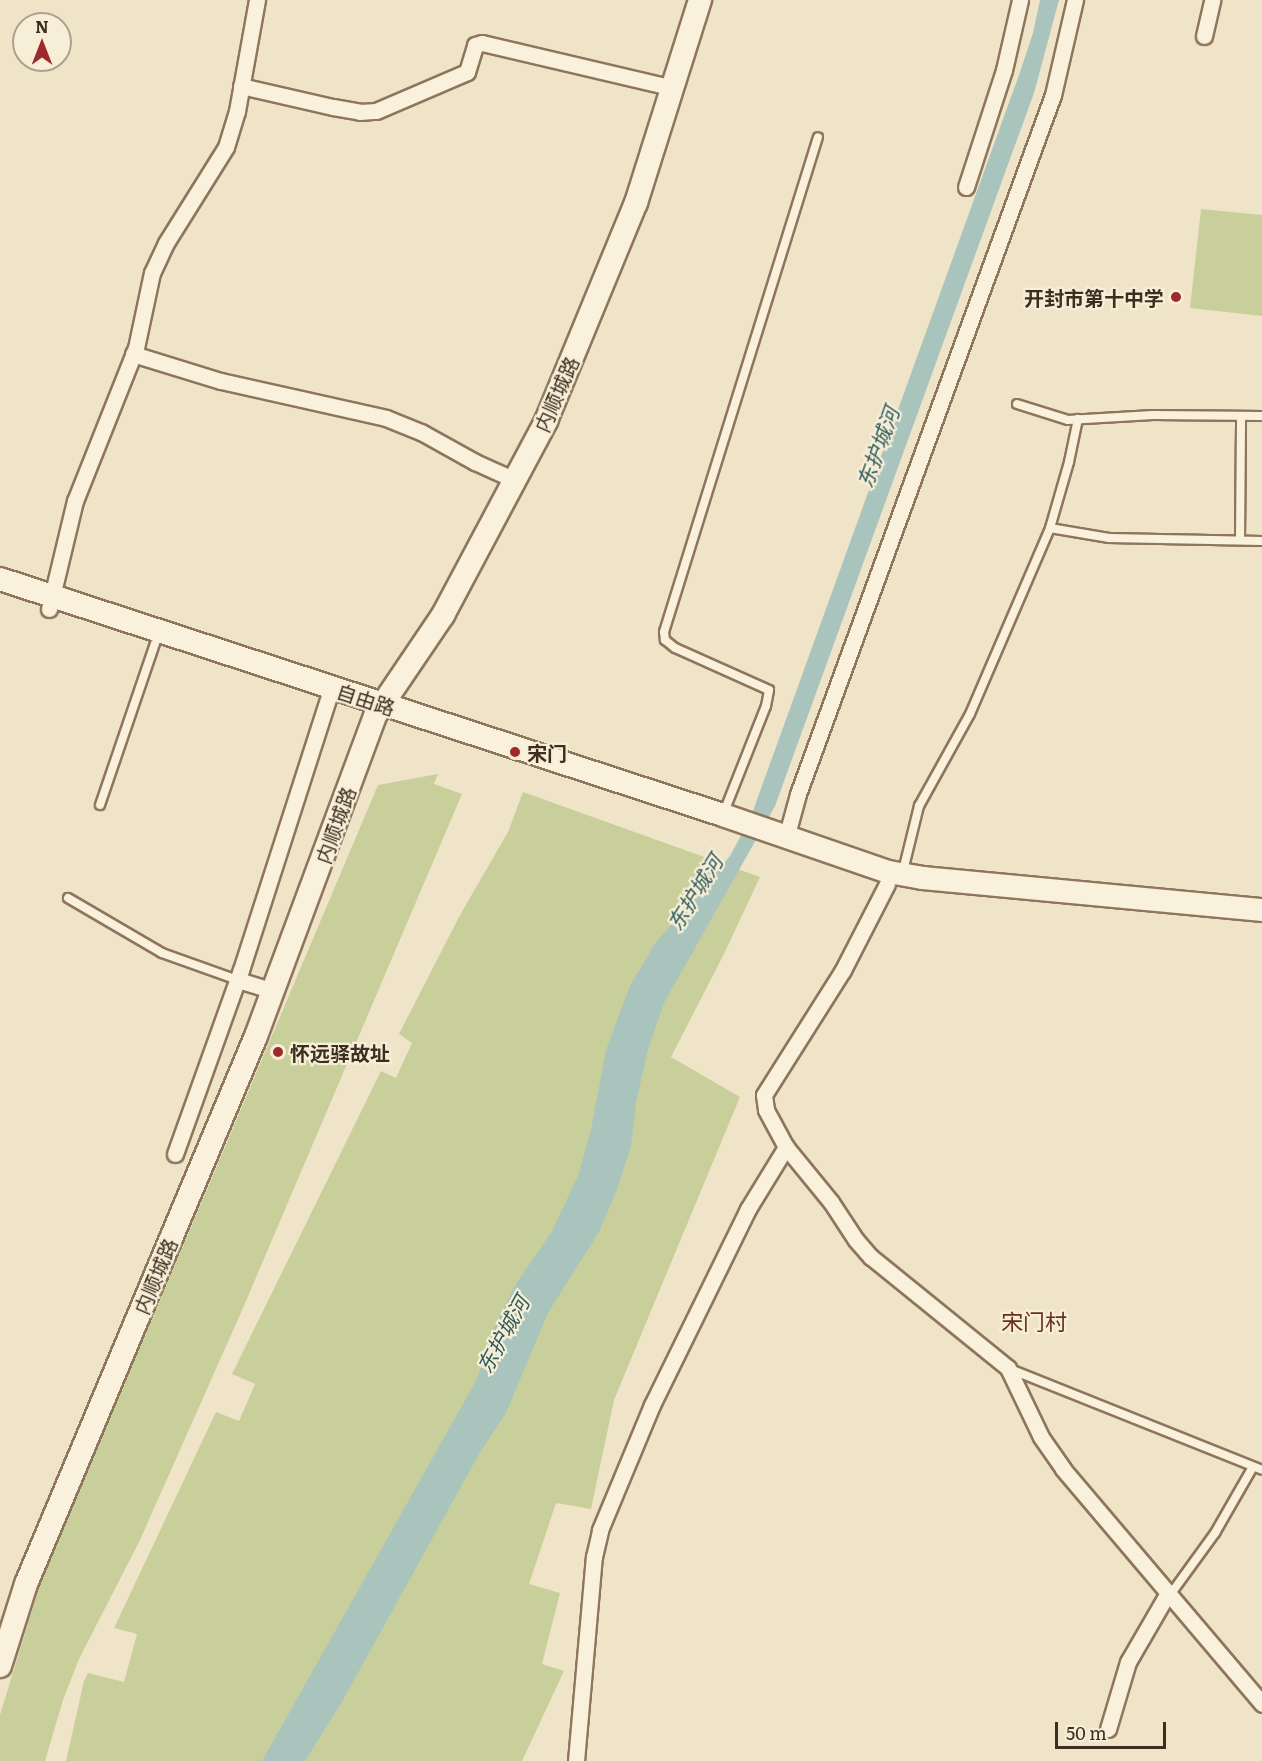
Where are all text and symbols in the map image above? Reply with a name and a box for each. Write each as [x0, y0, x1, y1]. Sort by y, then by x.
north arrow [12, 12, 72, 72]
text: N [35, 14, 49, 38]
place label: 开封市第十中学 [1024, 285, 1164, 309]
marker: 开封市第十中学 [1169, 290, 1183, 304]
street label: 内顺城路 [529, 353, 583, 435]
water label: 东护城河 [851, 403, 903, 491]
street label: 自由路 [334, 678, 398, 720]
place label: 宋门 [527, 740, 567, 764]
marker: 宋门 [508, 745, 522, 759]
street label: 内顺城路 [310, 783, 360, 867]
water label: 东护城河 [661, 850, 727, 934]
place label: 怀远驿故址 [290, 1040, 390, 1064]
marker: 怀远驿故址 [271, 1045, 285, 1059]
street label: 内顺城路 [128, 1234, 182, 1318]
water label: 东护城河 [471, 1291, 533, 1377]
district label: 宋门村 [1001, 1308, 1067, 1334]
scale bar [1058, 1710, 1169, 1748]
text: 50 m [1066, 1719, 1107, 1746]

